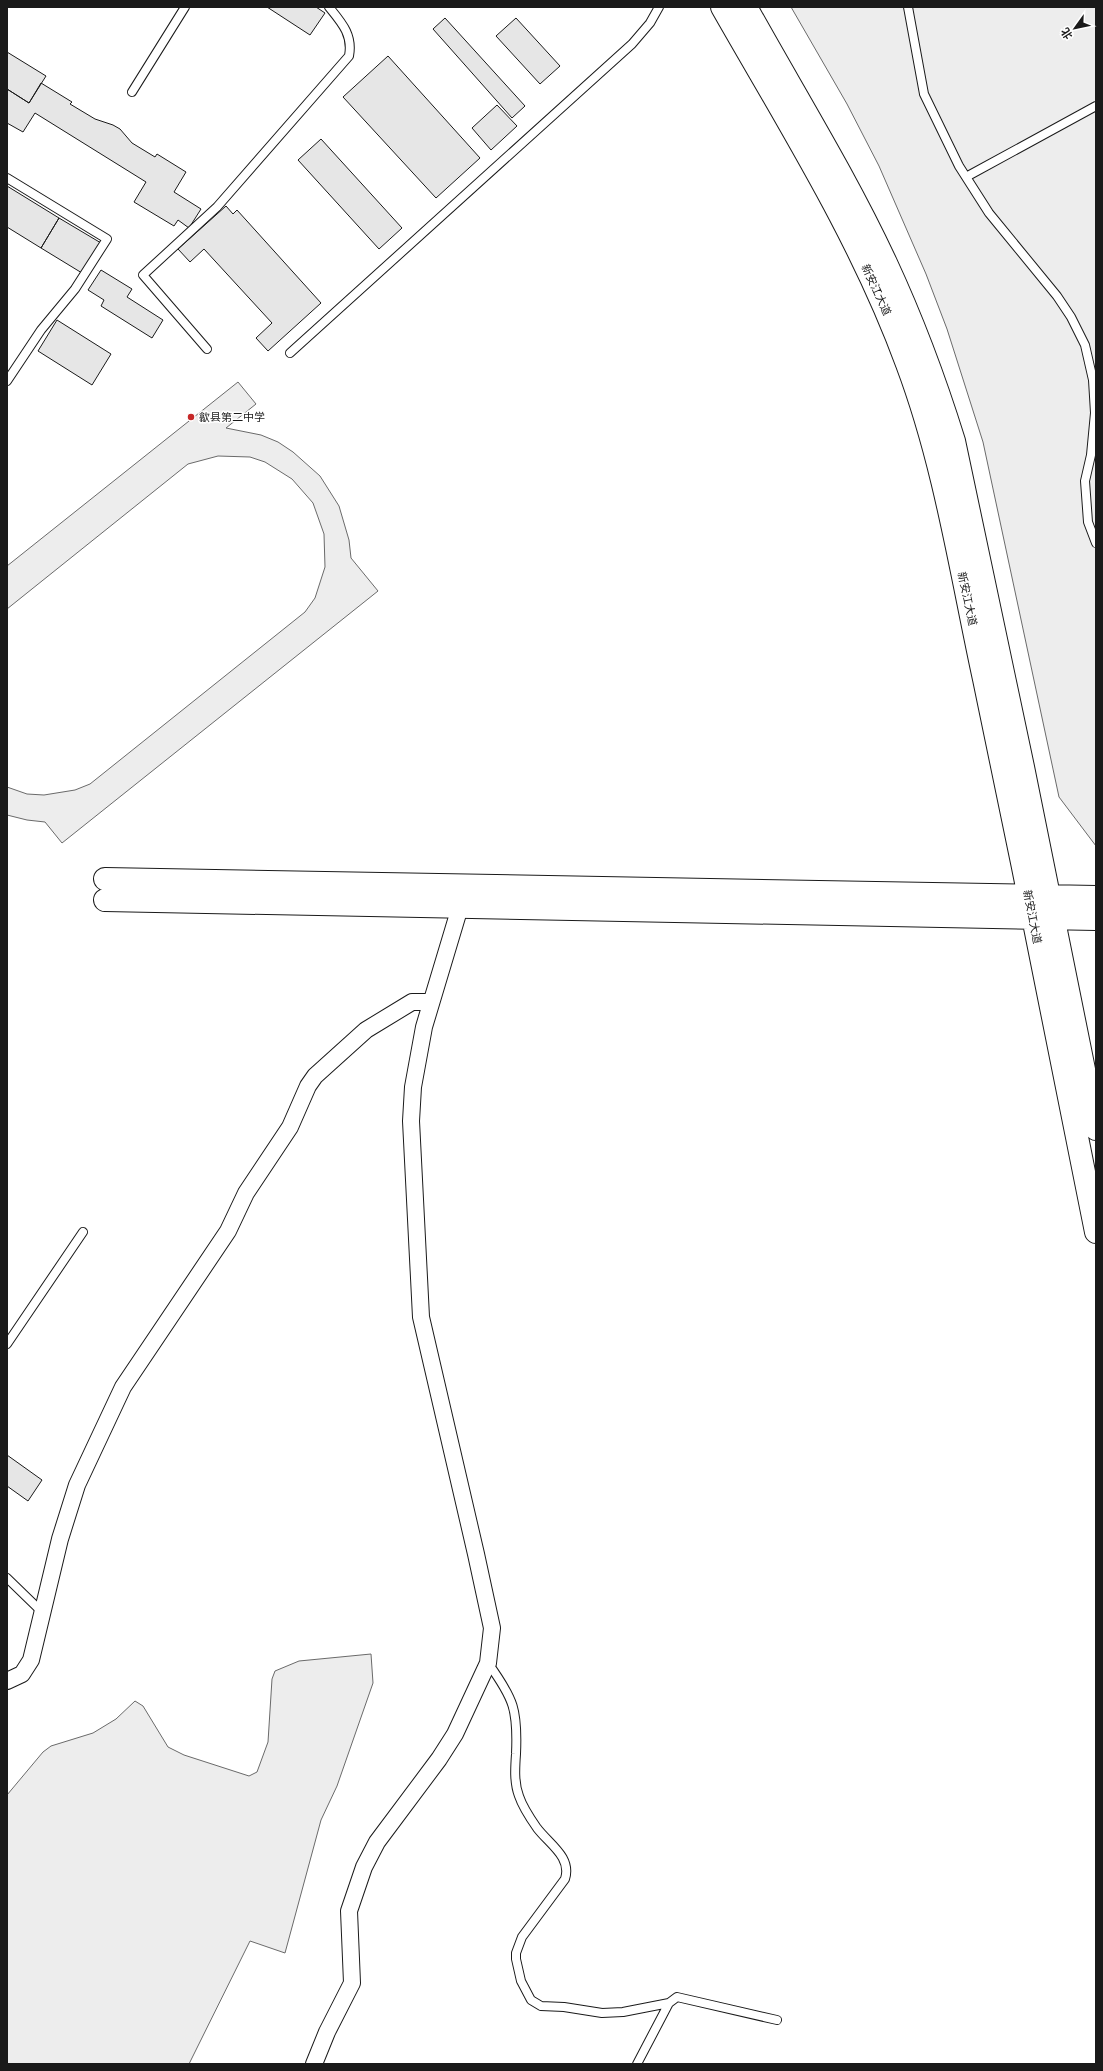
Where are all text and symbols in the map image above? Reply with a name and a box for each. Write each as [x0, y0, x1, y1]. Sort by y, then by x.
north arrow [1055, 8, 1095, 48]
text: 北 [1059, 25, 1075, 41]
street label: 新安江大道 [858, 262, 894, 318]
place label: 歙县第二中学 [199, 411, 265, 424]
marker: 歙县第二中学 [186, 412, 196, 422]
street label: 新安江大道 [955, 571, 979, 627]
street label: 新安江大道 [1020, 889, 1044, 945]

